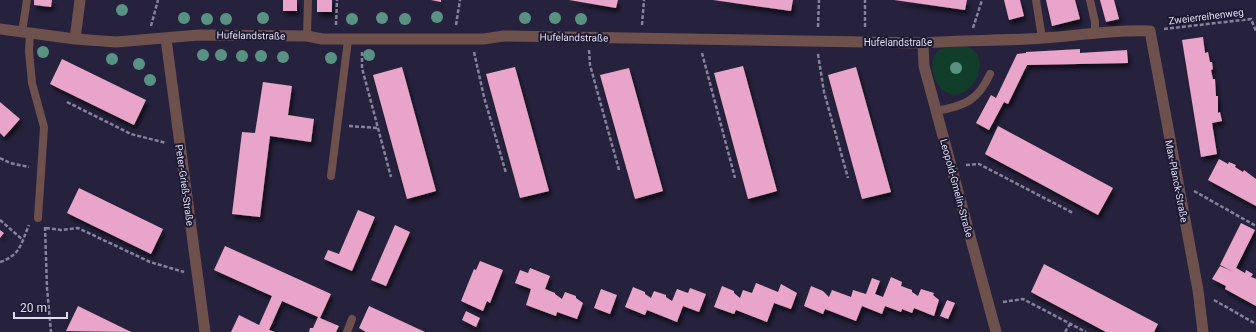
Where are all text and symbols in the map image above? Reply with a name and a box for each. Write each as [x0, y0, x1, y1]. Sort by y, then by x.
street label: Zweierreihenweg [1168, 6, 1244, 27]
street label: Hufelandstraße [217, 29, 285, 42]
street label: Hufelandstraße [540, 31, 608, 44]
street label: Hufelandstraße [864, 37, 932, 48]
street label: Leopold-Gmelin-Straße [938, 138, 975, 239]
street label: Max-Planck-Straße [1163, 139, 1190, 223]
street label: Peter-Grieß-Straße [173, 144, 196, 226]
scale bar [14, 294, 67, 320]
text: 20 m [20, 301, 47, 315]

